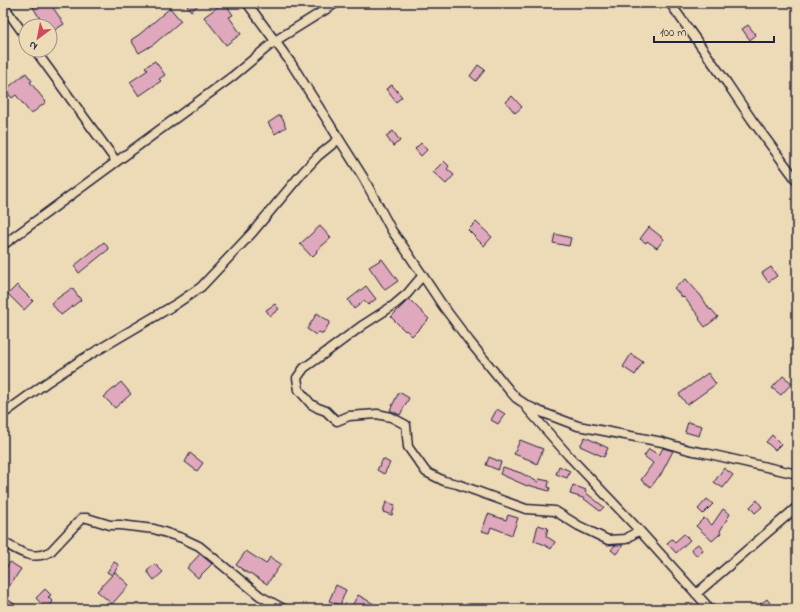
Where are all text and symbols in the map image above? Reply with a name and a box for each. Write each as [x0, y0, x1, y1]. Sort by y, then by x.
north arrow [18, 18, 58, 58]
scale bar [654, 18, 774, 44]
text: 100 m [660, 24, 687, 42]
text: N [26, 37, 41, 54]

